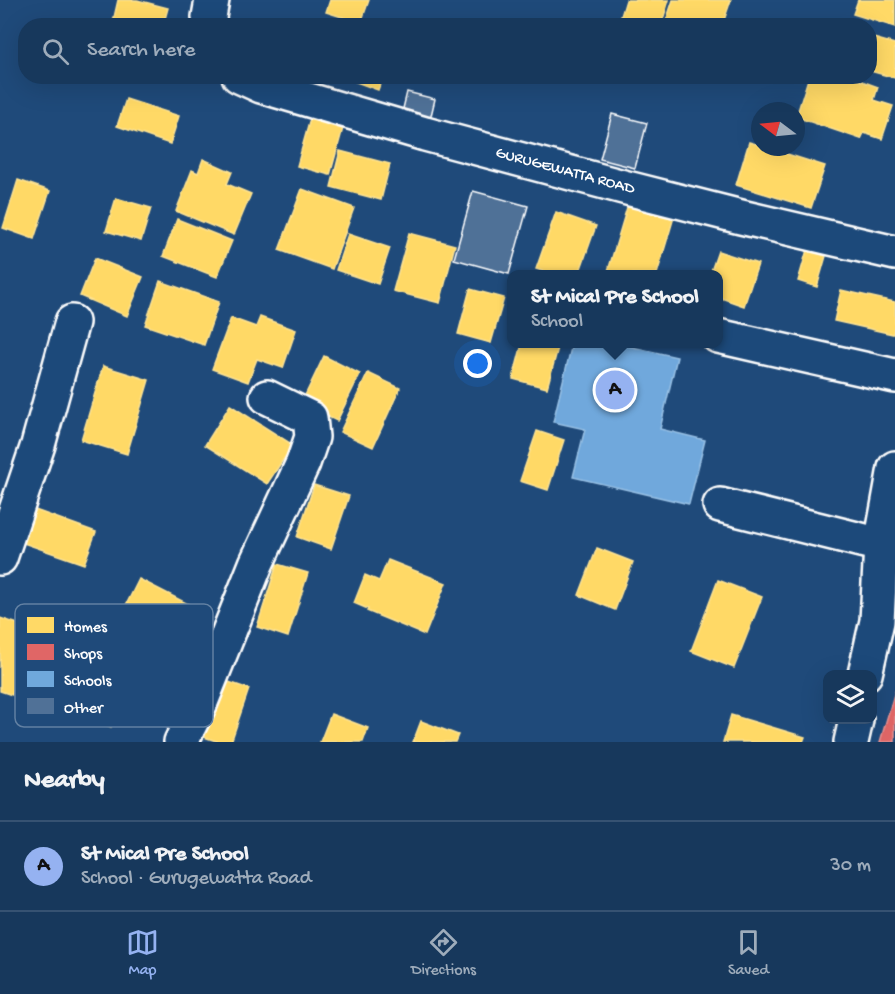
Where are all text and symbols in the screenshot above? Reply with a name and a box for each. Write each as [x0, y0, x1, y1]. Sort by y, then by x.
search box [18, 18, 877, 84]
icon: search [39, 35, 72, 68]
text: Search here [87, 38, 195, 64]
north arrow [751, 102, 805, 156]
street label: GURUGEWATTA ROAD [493, 144, 637, 199]
popup [507, 270, 723, 348]
text: St Mical Pre School [531, 285, 699, 311]
text: School [531, 311, 583, 334]
your location [463, 349, 492, 378]
pin: A [596, 368, 634, 412]
legend [15, 604, 213, 727]
text: Homes [64, 619, 108, 638]
text: Shops [64, 646, 103, 665]
map controls [823, 670, 877, 724]
button: layers [823, 670, 877, 724]
text: Schools [64, 673, 113, 692]
text: Other [64, 700, 104, 719]
text: Nearby [24, 766, 105, 797]
text: St Mical Pre School [81, 842, 249, 868]
text: A [38, 855, 49, 878]
text: 30 m [830, 855, 871, 878]
text: School · Gurugewatta Road [81, 868, 311, 891]
tab: Map [126, 926, 159, 981]
tab: Directions [411, 926, 476, 981]
tab: Saved [728, 926, 769, 981]

